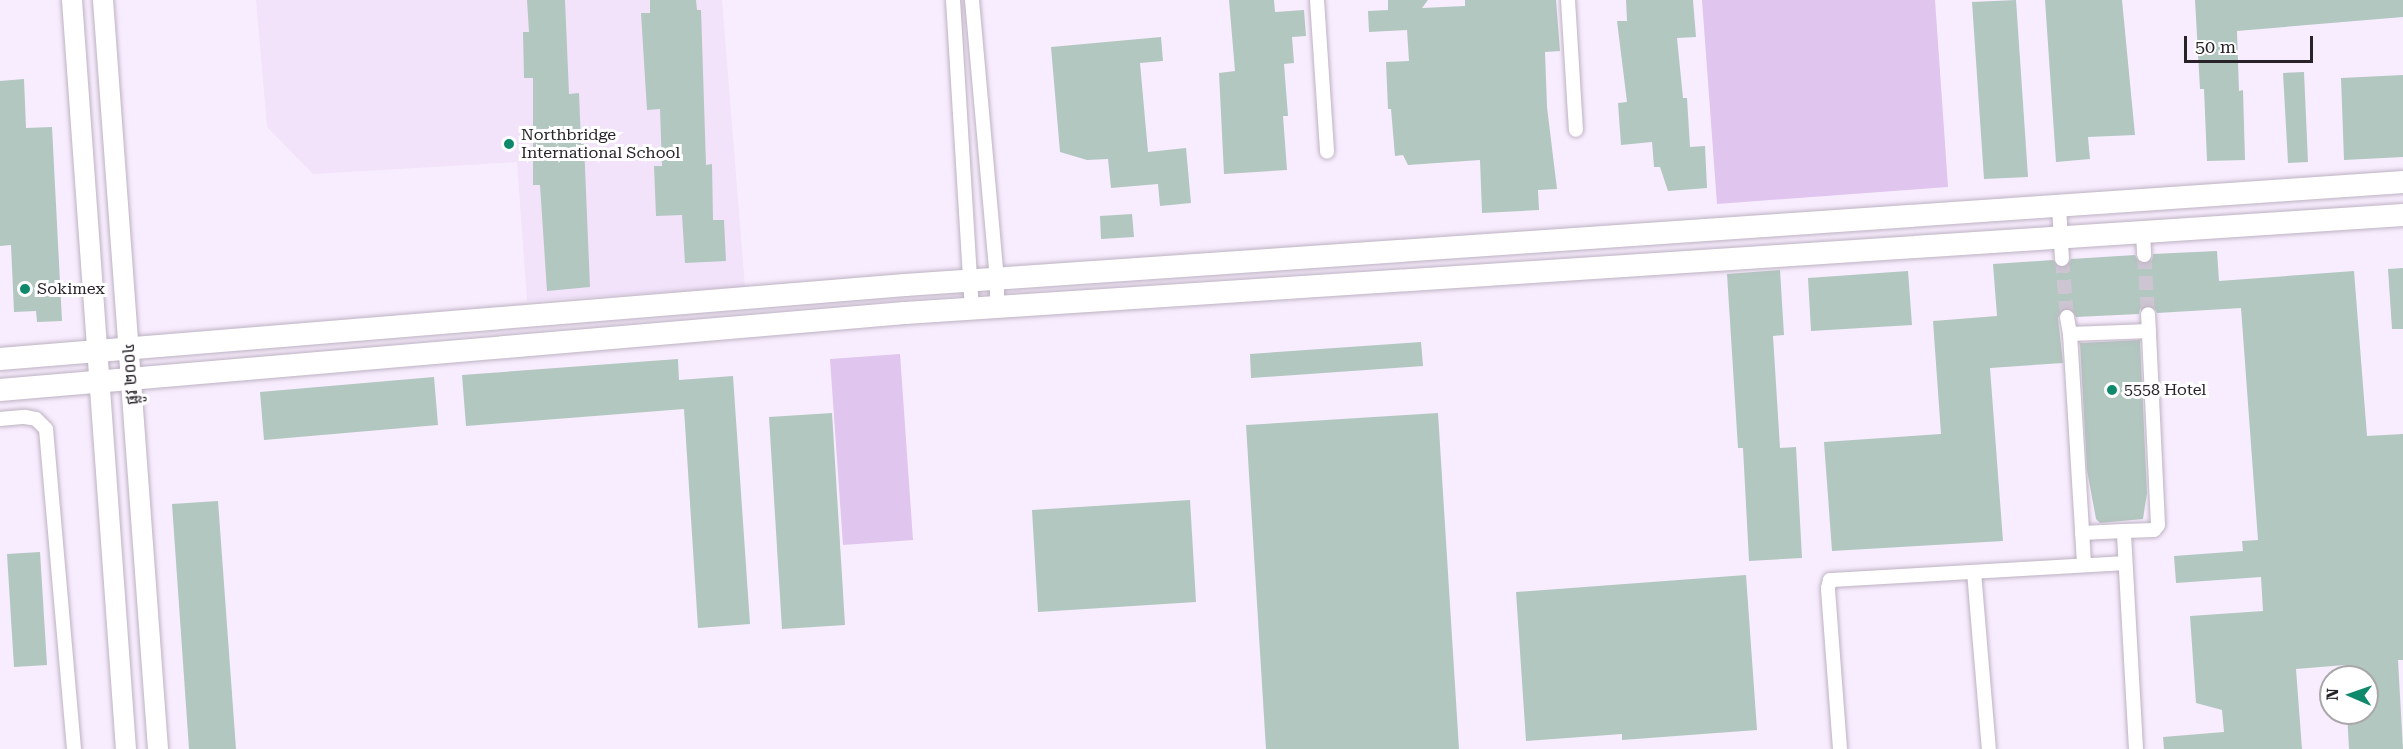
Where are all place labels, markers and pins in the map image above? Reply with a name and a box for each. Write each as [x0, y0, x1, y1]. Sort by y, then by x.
place label: Northbridge International School [521, 125, 680, 163]
marker: Northbridge International School [502, 137, 516, 151]
place label: Sokimex [37, 279, 105, 299]
marker: Sokimex [18, 282, 32, 296]
place label: 5558 Hotel [2124, 380, 2206, 400]
marker: 5558 Hotel [2105, 383, 2119, 397]

